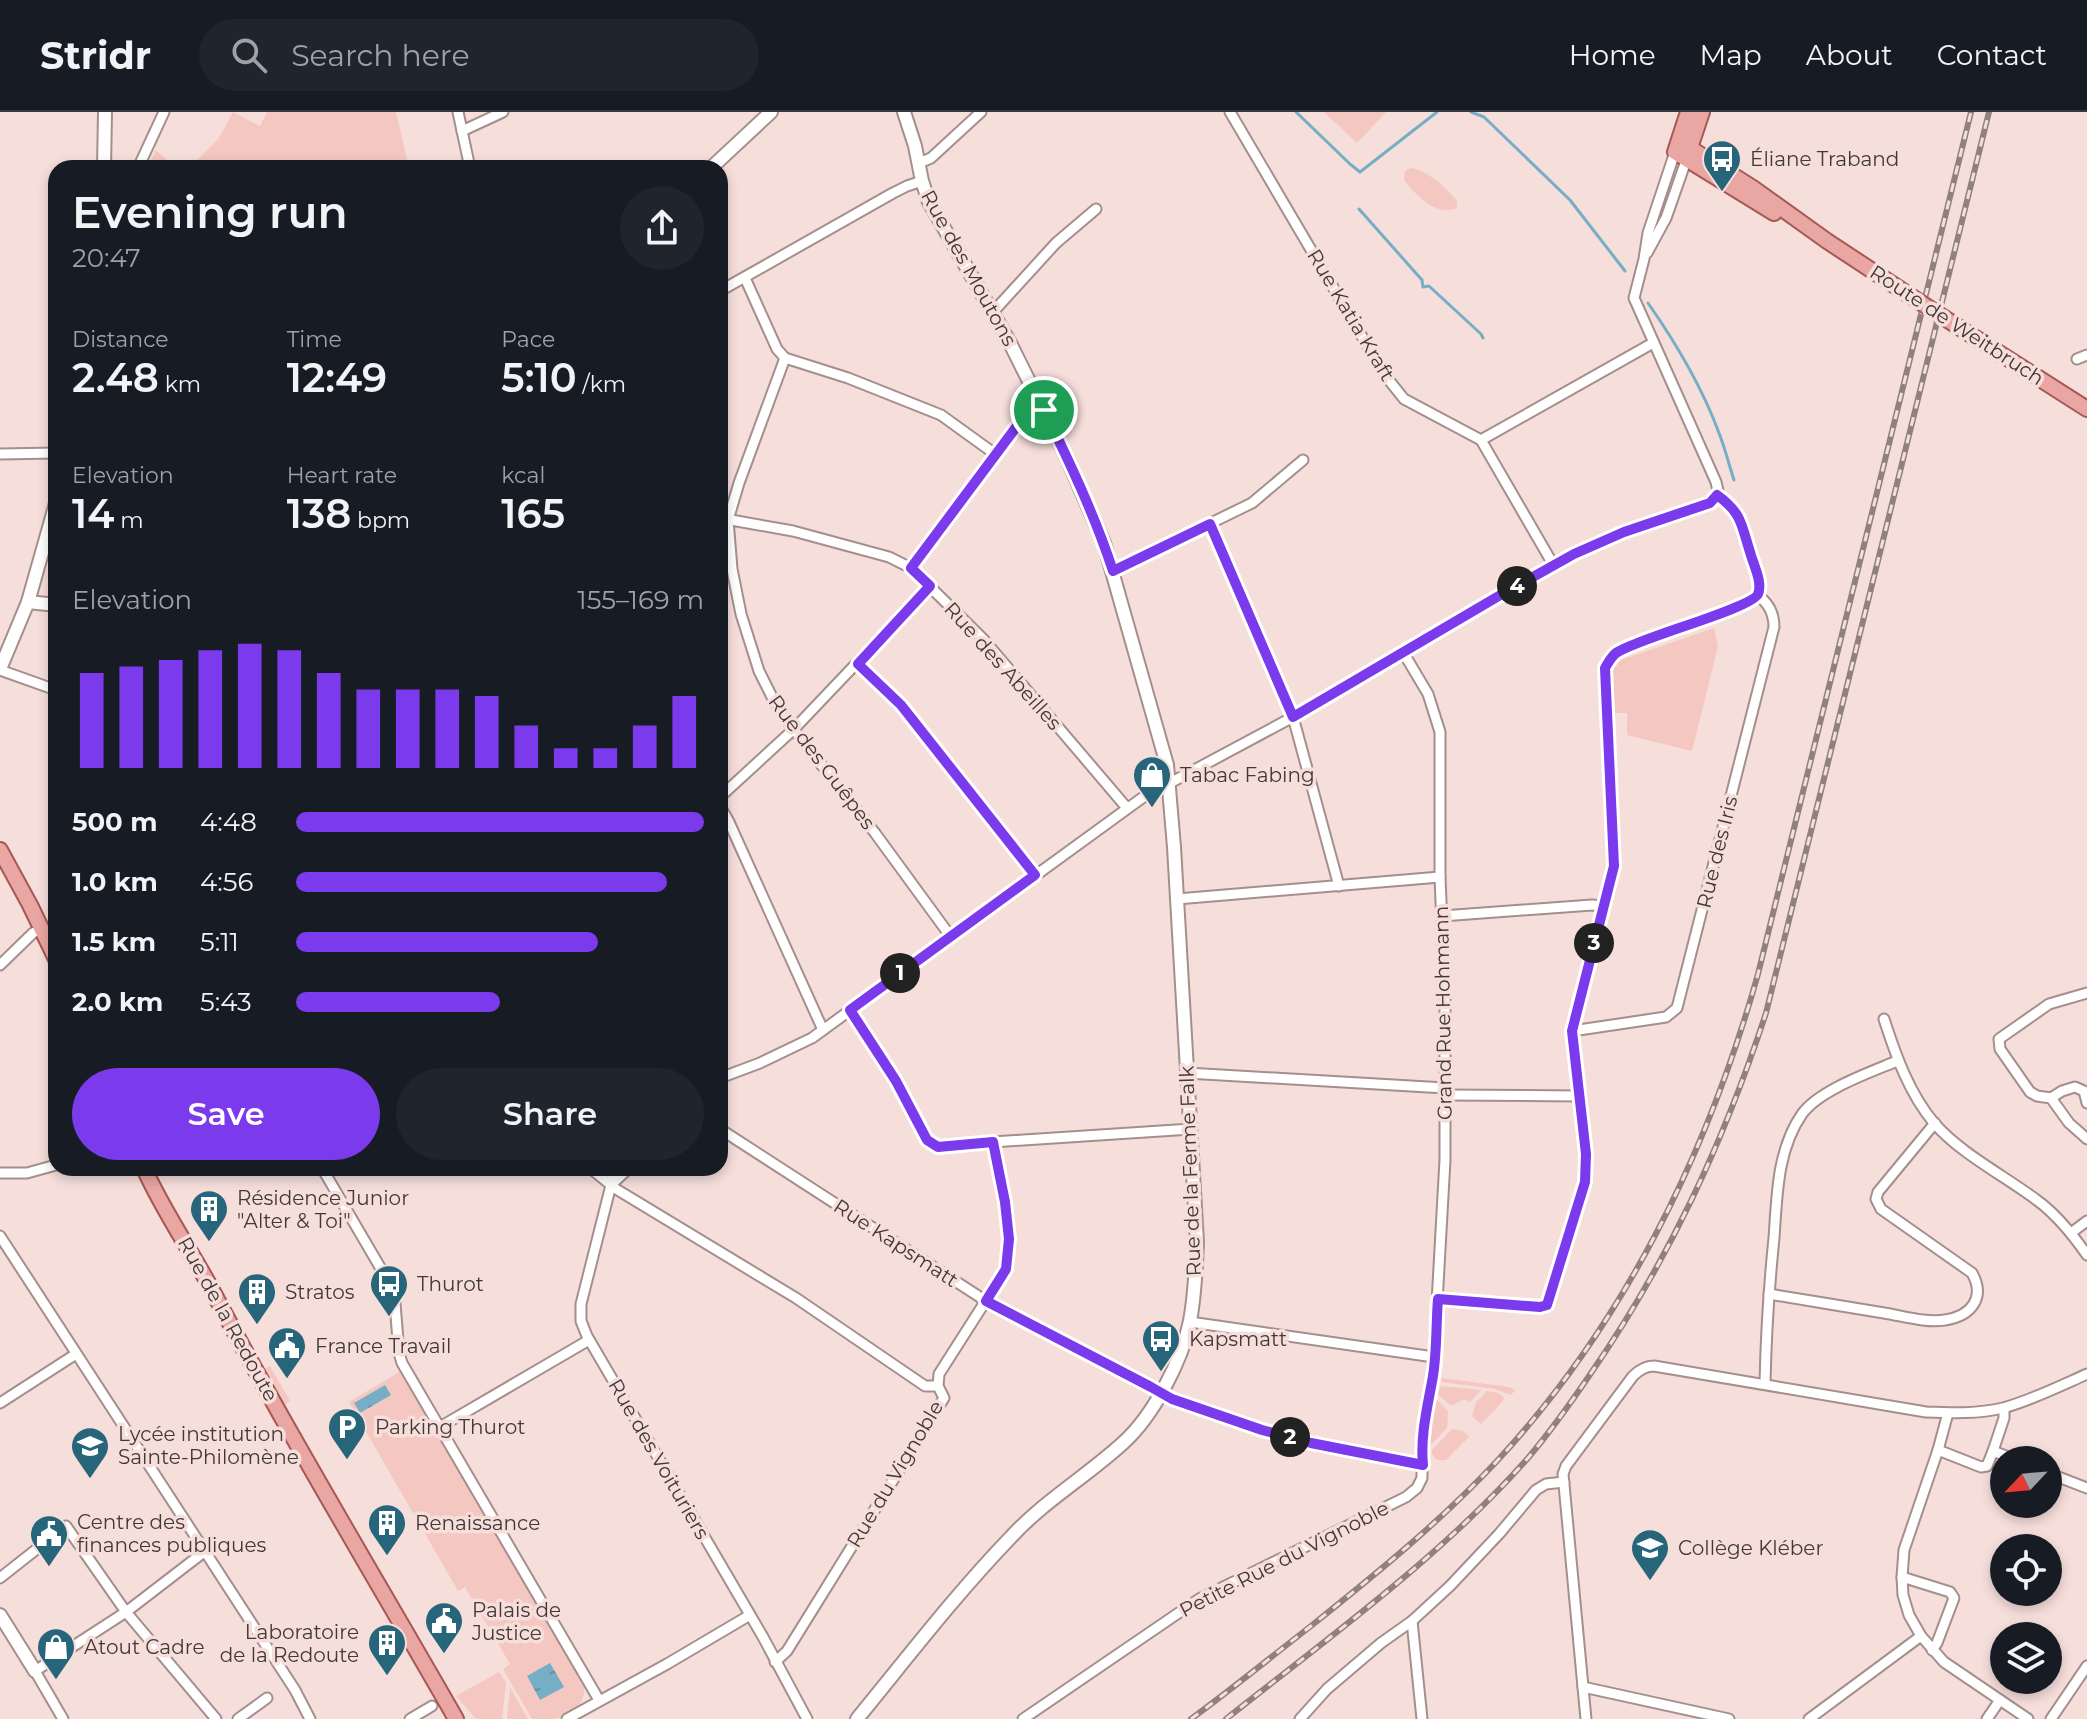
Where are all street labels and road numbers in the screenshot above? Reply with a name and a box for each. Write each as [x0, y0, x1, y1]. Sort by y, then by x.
street label: Rue des Moutons [916, 186, 1022, 350]
street label: Rue Katia Kraft [1302, 245, 1400, 385]
street label: Route de Weitbruch [1866, 260, 2048, 390]
street label: Rue des Abeilles [939, 597, 1067, 735]
street label: Rue des Guêpes [764, 690, 881, 834]
street label: Rue des Iris [1691, 793, 1743, 911]
street label: Grand Rue Hohmann [1429, 906, 1457, 1120]
street label: Rue de la Ferme Falk [1174, 1065, 1206, 1277]
street label: Rue Kapsmatt [829, 1194, 963, 1292]
street label: Rue de la Redoute [173, 1233, 283, 1405]
street label: Rue des Voituriers [603, 1375, 715, 1544]
street label: Rue du Vignoble [842, 1396, 948, 1552]
street label: Petite Rue du Vignoble [1175, 1496, 1393, 1622]

